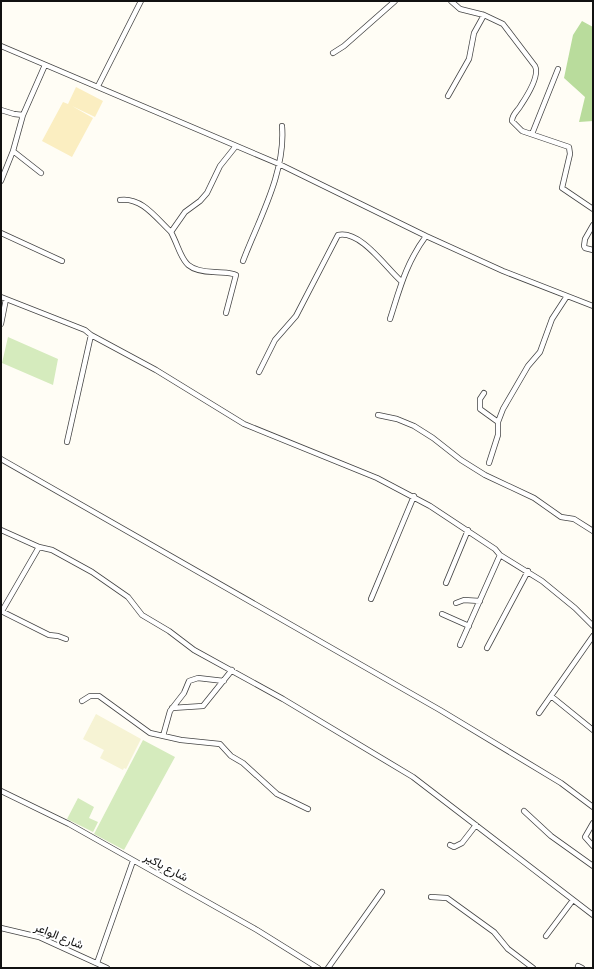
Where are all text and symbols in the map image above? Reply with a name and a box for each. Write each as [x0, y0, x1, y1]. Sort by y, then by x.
street label: شارع باكير [140, 849, 190, 886]
street label: شارع الواعر [31, 919, 86, 954]

